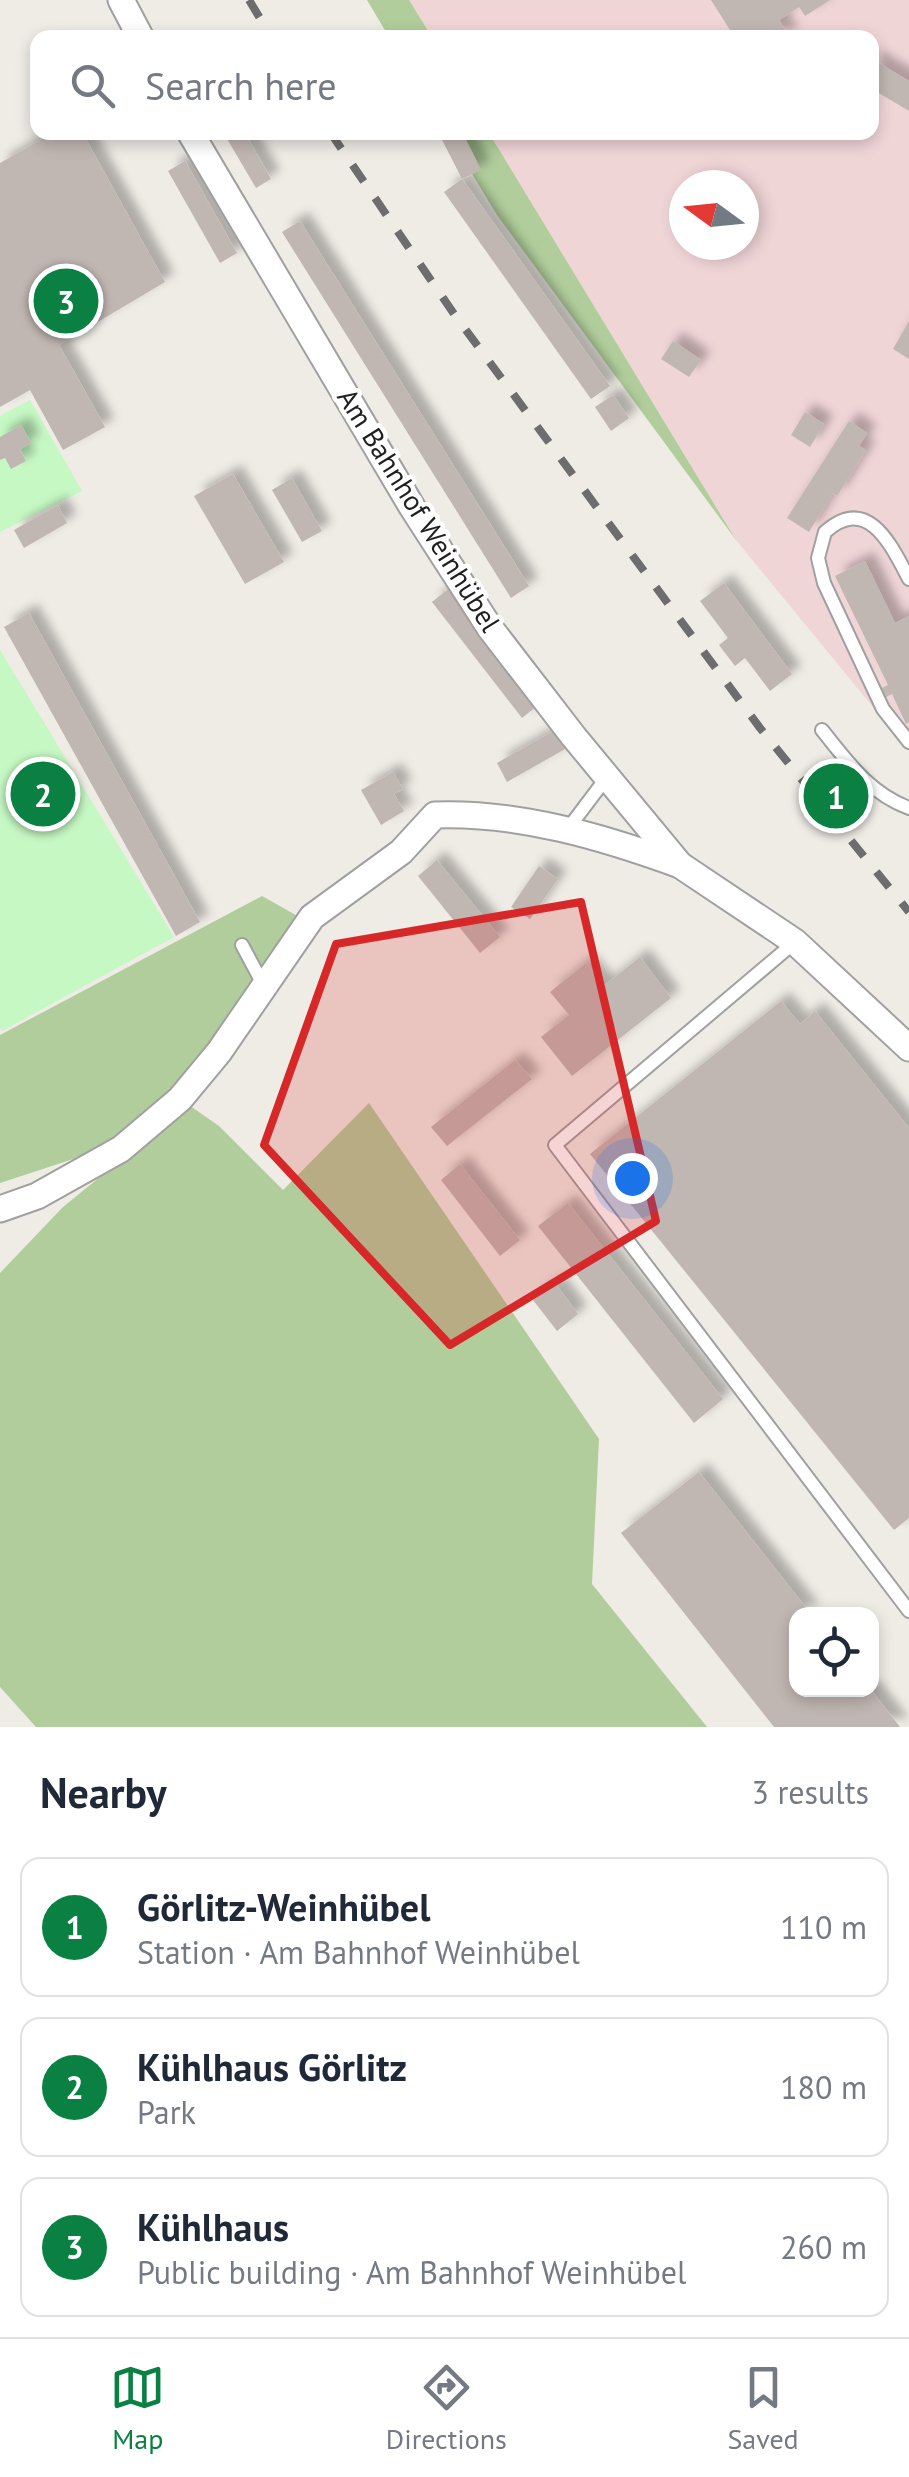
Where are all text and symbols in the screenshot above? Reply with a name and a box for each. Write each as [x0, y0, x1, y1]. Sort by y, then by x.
search box [30, 30, 879, 140]
icon: search [65, 58, 120, 113]
text: Search here [145, 61, 337, 110]
north arrow [669, 170, 759, 260]
pin: 3 [34, 264, 98, 338]
street label: Am Bahnhof Weinhübel [329, 381, 509, 638]
pin: 2 [10, 756, 76, 832]
pin: 1 [804, 758, 868, 834]
your location [607, 1153, 658, 1204]
map controls [789, 1607, 879, 1697]
button: locate [789, 1607, 879, 1697]
text: Nearby [40, 1765, 167, 1820]
text: 3 results [751, 1771, 869, 1813]
text: Görlitz-Weinhübel [137, 1882, 430, 1931]
text: 1 [65, 1906, 84, 1948]
text: 110 m [780, 1906, 867, 1948]
text: Station · Am Bahnhof Weinhübel [137, 1931, 580, 1973]
text: Kühlhaus Görlitz [137, 2042, 407, 2091]
text: 2 [65, 2066, 84, 2108]
text: 180 m [780, 2066, 867, 2108]
text: Park [137, 2091, 196, 2133]
text: Kühlhaus [137, 2202, 289, 2251]
text: 3 [65, 2226, 84, 2268]
text: 260 m [780, 2226, 867, 2268]
text: Public building · Am Bahnhof Weinhübel [137, 2251, 686, 2293]
tab: Map [110, 2360, 165, 2457]
tab: Directions [386, 2360, 507, 2457]
tab: Saved [727, 2360, 799, 2457]

